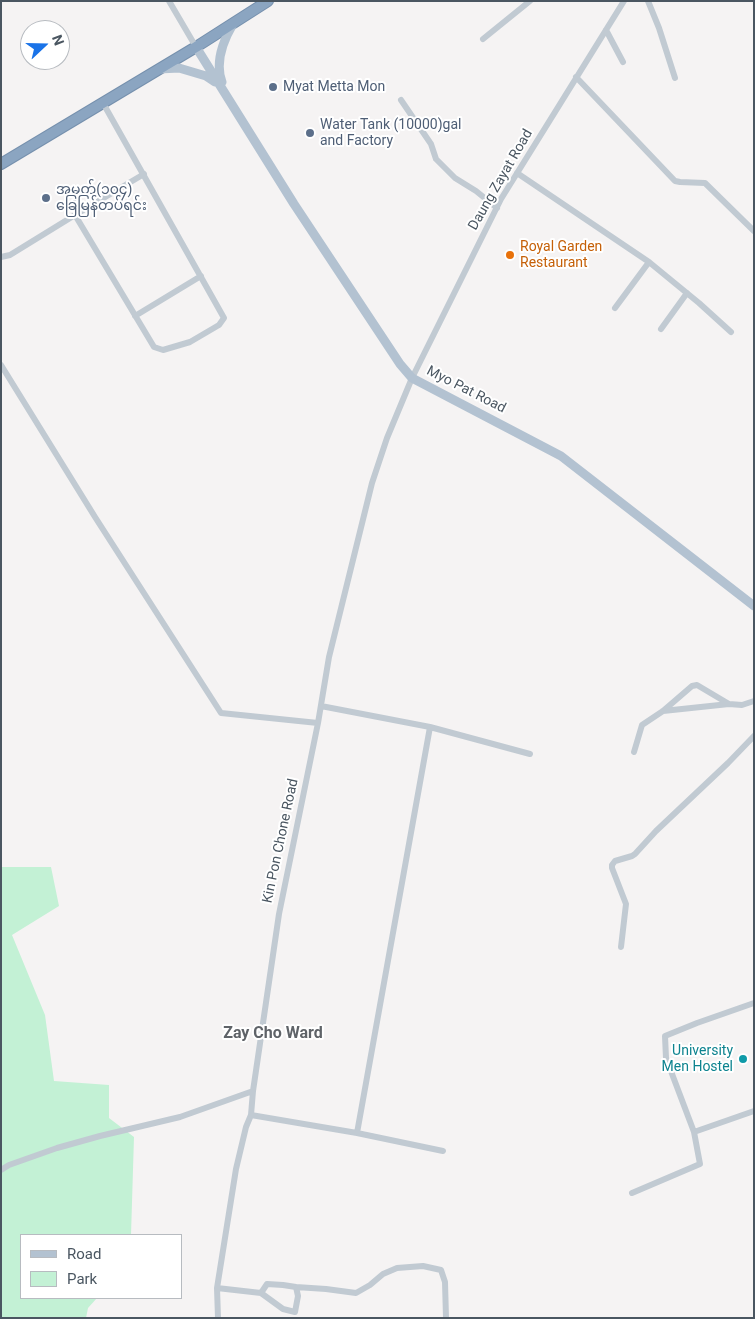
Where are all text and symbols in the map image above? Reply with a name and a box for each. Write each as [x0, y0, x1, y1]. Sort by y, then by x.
north arrow [20, 20, 70, 70]
text: N [49, 32, 67, 47]
place label: Myat Metta Mon [283, 79, 385, 95]
marker: Myat Metta Mon [267, 81, 279, 93]
place label: Water Tank (10000)gal and Factory [320, 117, 461, 150]
marker: Water Tank (10000)gal and Factory [304, 127, 316, 139]
street label: Daung Zayat Road [465, 127, 537, 233]
place label: အမှတ်(၁၀၄) ခြေမြန်တပ်ရင်း [56, 182, 147, 214]
marker: အမှတ်(၁၀၄) ခြေမြန်တပ်ရင်း [40, 192, 52, 204]
place label: Royal Garden Restaurant [520, 239, 602, 272]
marker: Royal Garden Restaurant [504, 249, 516, 261]
street label: Myo Pat Road [424, 363, 508, 417]
street label: Kin Pon Chone Road [260, 777, 302, 905]
district label: Zay Cho Ward [223, 1024, 323, 1044]
place label: University Men Hostel [662, 1043, 733, 1076]
marker: University Men Hostel [737, 1053, 749, 1065]
legend [20, 1234, 182, 1299]
text: Road [67, 1245, 101, 1263]
text: Park [67, 1270, 97, 1288]

